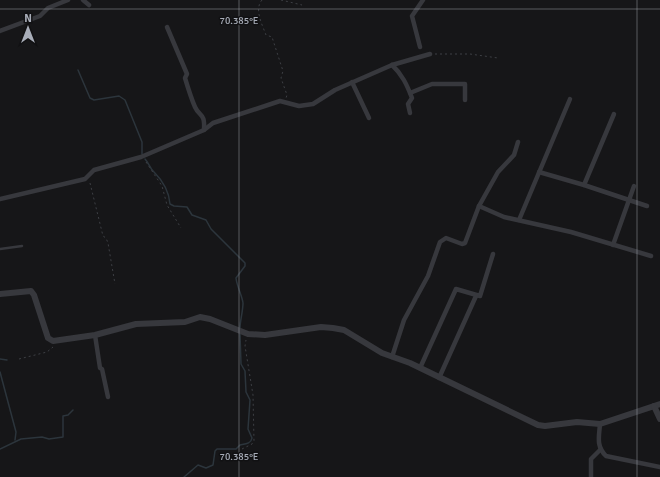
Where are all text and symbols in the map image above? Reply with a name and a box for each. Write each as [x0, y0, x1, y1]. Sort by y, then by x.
north arrow [8, 8, 48, 48]
text: N [24, 12, 32, 25]
text: 70.385°E [220, 15, 259, 27]
text: 70.385°E [220, 451, 259, 463]

